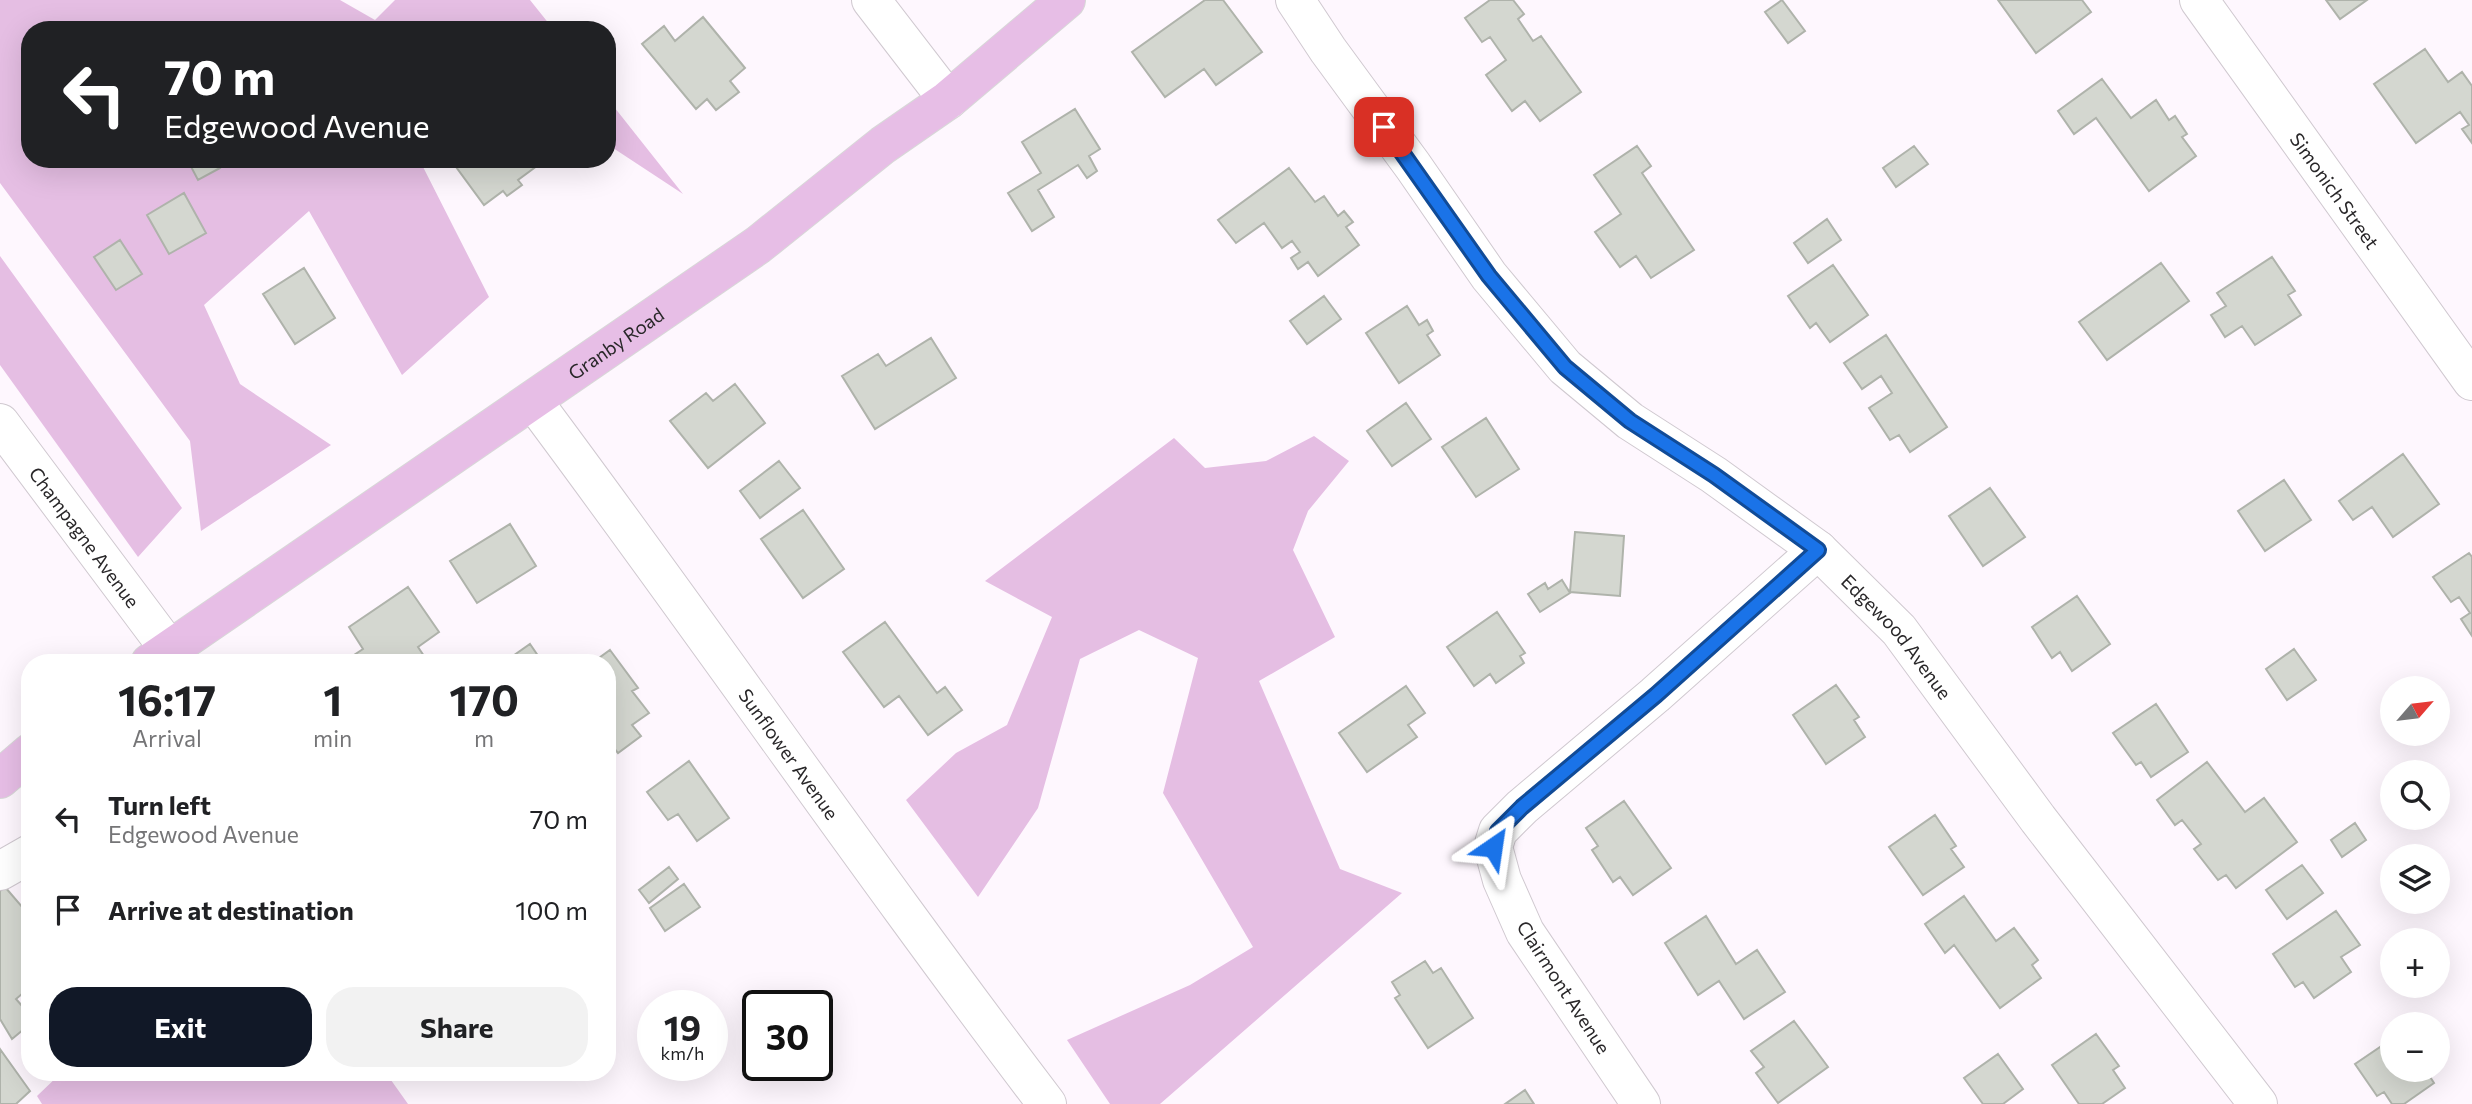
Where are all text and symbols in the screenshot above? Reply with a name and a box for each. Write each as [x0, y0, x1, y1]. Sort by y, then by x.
text: 70 m [164, 45, 275, 105]
icon: left [49, 49, 140, 140]
pin [1354, 97, 1414, 157]
text: Edgewood Avenue [164, 105, 430, 145]
icon: arrive [1365, 108, 1403, 146]
street label: Simonich Street [2286, 128, 2385, 253]
street label: Granby Road [563, 302, 668, 384]
street label: Champagne Avenue [25, 462, 145, 612]
street label: Edgewood Avenue [1837, 569, 1957, 703]
text: 16:17 [118, 673, 216, 725]
text: 1 [323, 673, 342, 725]
text: 170 [449, 673, 519, 725]
north arrow [2380, 676, 2450, 746]
map controls [2380, 676, 2450, 1082]
street label: Sunflower Avenue [735, 684, 844, 823]
text: Arrival [132, 724, 202, 752]
text: min [313, 724, 352, 752]
text: m [474, 724, 494, 752]
button: search [2380, 760, 2450, 830]
text: Turn left [108, 789, 211, 820]
icon: left [49, 800, 87, 838]
text: 70 m [530, 803, 588, 834]
position arrow [1456, 810, 1530, 884]
text: Edgewood Avenue [108, 820, 299, 848]
button: layers [2380, 844, 2450, 914]
icon: arrive [49, 891, 87, 929]
text: Arrive at destination [108, 894, 354, 925]
text: 100 m [515, 894, 588, 925]
street label: Clairmont Avenue [1512, 916, 1616, 1058]
button: + [2380, 928, 2450, 998]
button: Exit [49, 987, 312, 1067]
button: Share [326, 987, 588, 1067]
speed limit sign: 30 [742, 990, 833, 1081]
text: 19 [664, 1005, 701, 1048]
button: − [2380, 1012, 2450, 1082]
text: km/h [661, 1042, 704, 1064]

